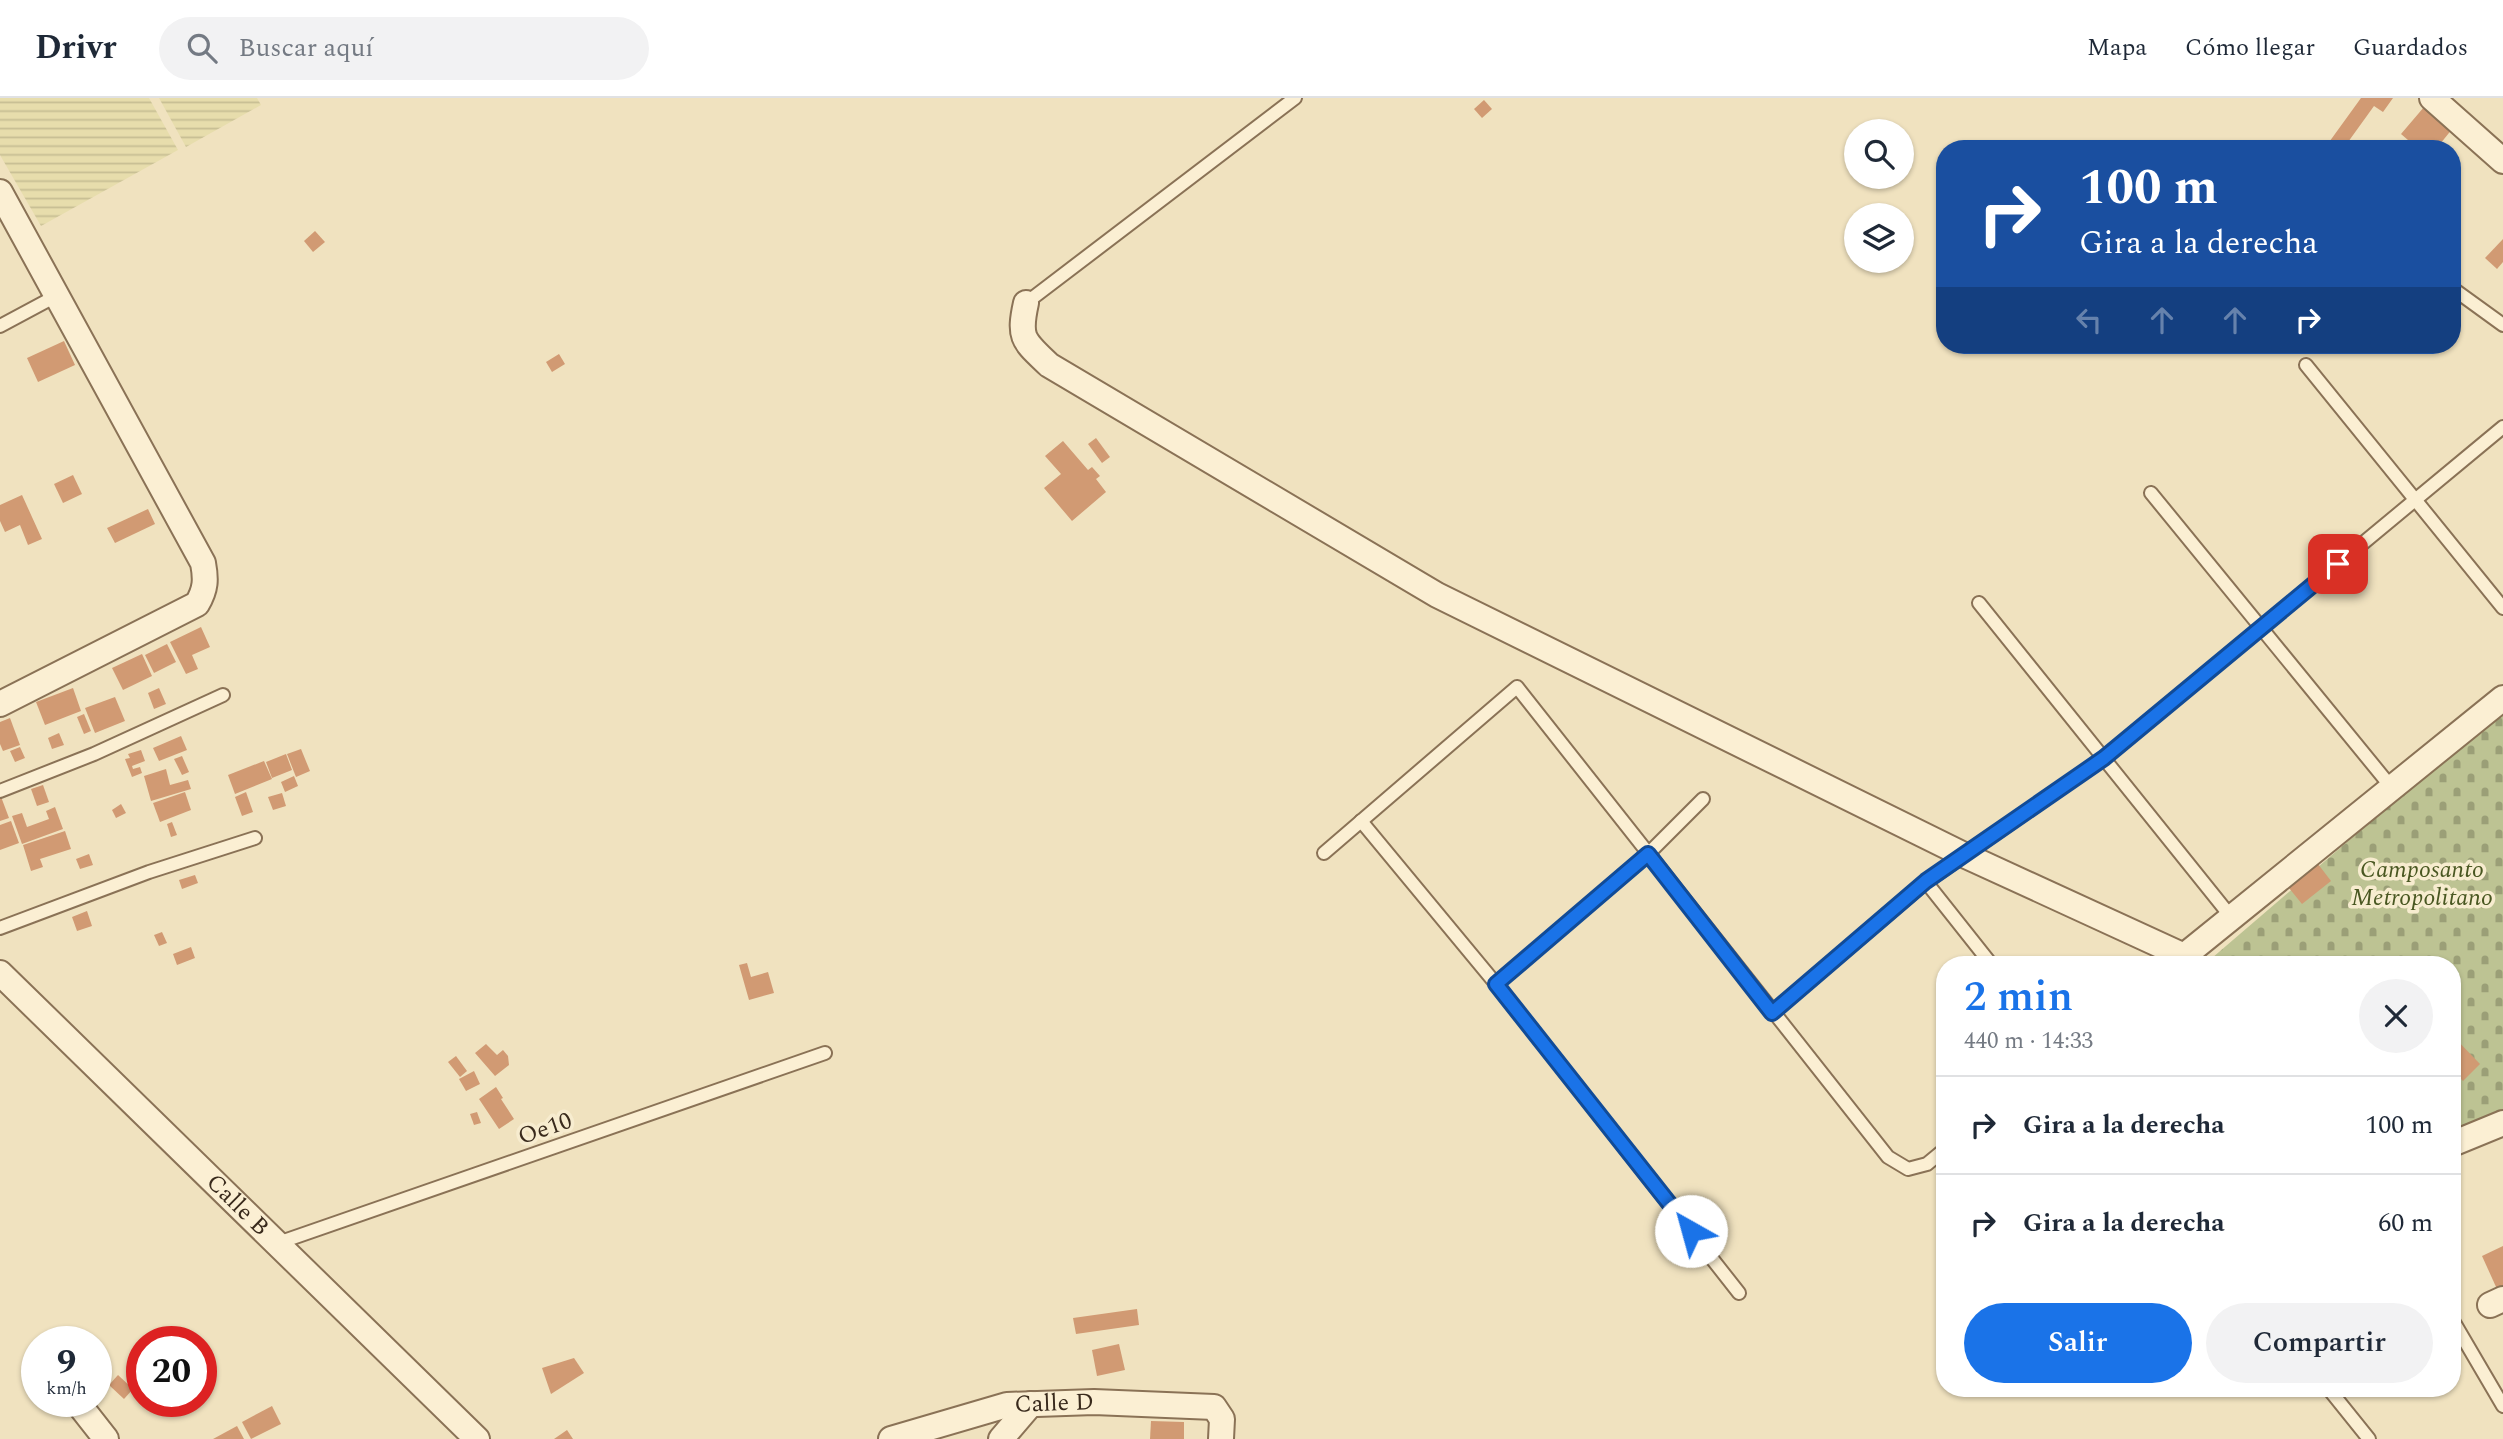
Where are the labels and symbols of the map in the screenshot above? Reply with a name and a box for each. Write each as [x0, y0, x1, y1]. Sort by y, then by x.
pin [2308, 534, 2368, 594]
park label: Camposanto Metropolitano [2351, 852, 2493, 916]
street label: Oe10 [513, 1103, 577, 1155]
street label: Calle B [198, 1165, 277, 1245]
position arrow [1654, 1194, 1728, 1268]
speed limit sign: 20 [126, 1326, 217, 1417]
street label: Calle D [1014, 1384, 1094, 1423]

